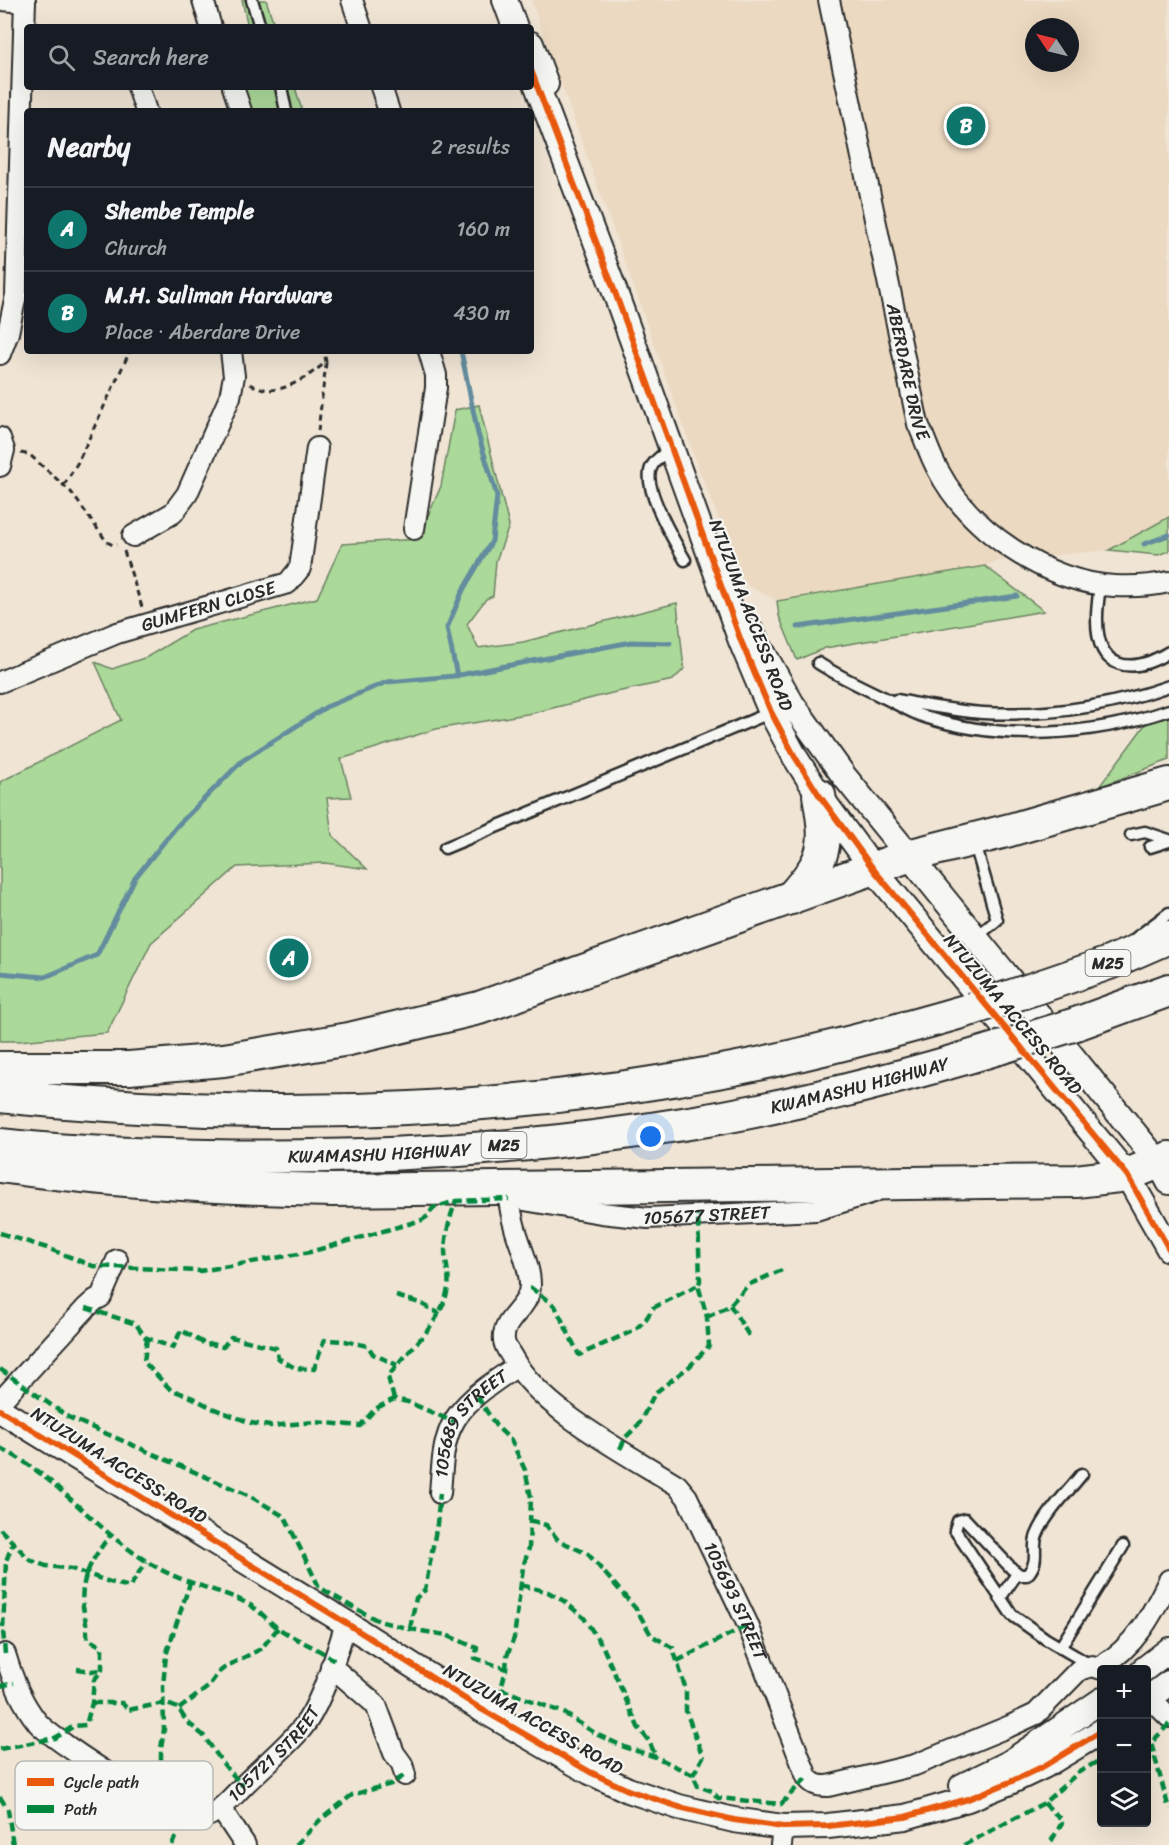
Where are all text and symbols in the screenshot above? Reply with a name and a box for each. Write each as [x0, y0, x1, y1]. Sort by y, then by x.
north arrow [1025, 18, 1079, 72]
search box [24, 24, 534, 90]
text: Search here [93, 38, 209, 77]
icon: search [45, 41, 78, 74]
pin: B [946, 104, 986, 148]
text: Nearby [48, 124, 130, 170]
text: 2 results [431, 130, 510, 165]
text: Shembe Temple [105, 192, 254, 231]
text: A [61, 212, 74, 247]
text: 160 m [457, 212, 510, 247]
text: Church [105, 231, 167, 266]
text: M.H. Suliman Hardware [105, 276, 332, 315]
text: B [61, 296, 74, 331]
text: 430 m [453, 296, 510, 331]
street label: ABERDARE DRIVE [877, 299, 940, 446]
text: Place · Aberdare Drive [105, 315, 300, 350]
street label: NTUZUMA ACCESS ROAD [700, 514, 802, 716]
street label: GUMFERN CLOSE [137, 571, 280, 641]
street label: NTUZUMA ACCESS ROAD [935, 926, 1091, 1102]
pin: A [270, 936, 308, 980]
road number: M25 [1086, 950, 1130, 976]
street label: KWAMASHU HIGHWAY [767, 1047, 954, 1123]
your location [636, 1122, 665, 1151]
road number: M25 [482, 1132, 526, 1158]
street label: KWAMASHU HIGHWAY [288, 1133, 473, 1172]
street label: 105677 STREET [641, 1196, 772, 1234]
street label: 105689 STREET [425, 1360, 515, 1479]
street label: NTUZUMA ACCESS ROAD [24, 1398, 214, 1533]
street label: 105693 STREET [695, 1536, 777, 1666]
street label: NTUZUMA ACCESS ROAD [437, 1654, 629, 1784]
map controls [1097, 1665, 1151, 1827]
button: + [1097, 1665, 1151, 1719]
street label: 105721 STREET [219, 1699, 330, 1810]
button: − [1097, 1719, 1151, 1773]
legend [15, 1761, 213, 1830]
text: Cycle path [64, 1768, 139, 1797]
button: layers [1097, 1773, 1151, 1827]
text: Path [64, 1795, 97, 1824]

